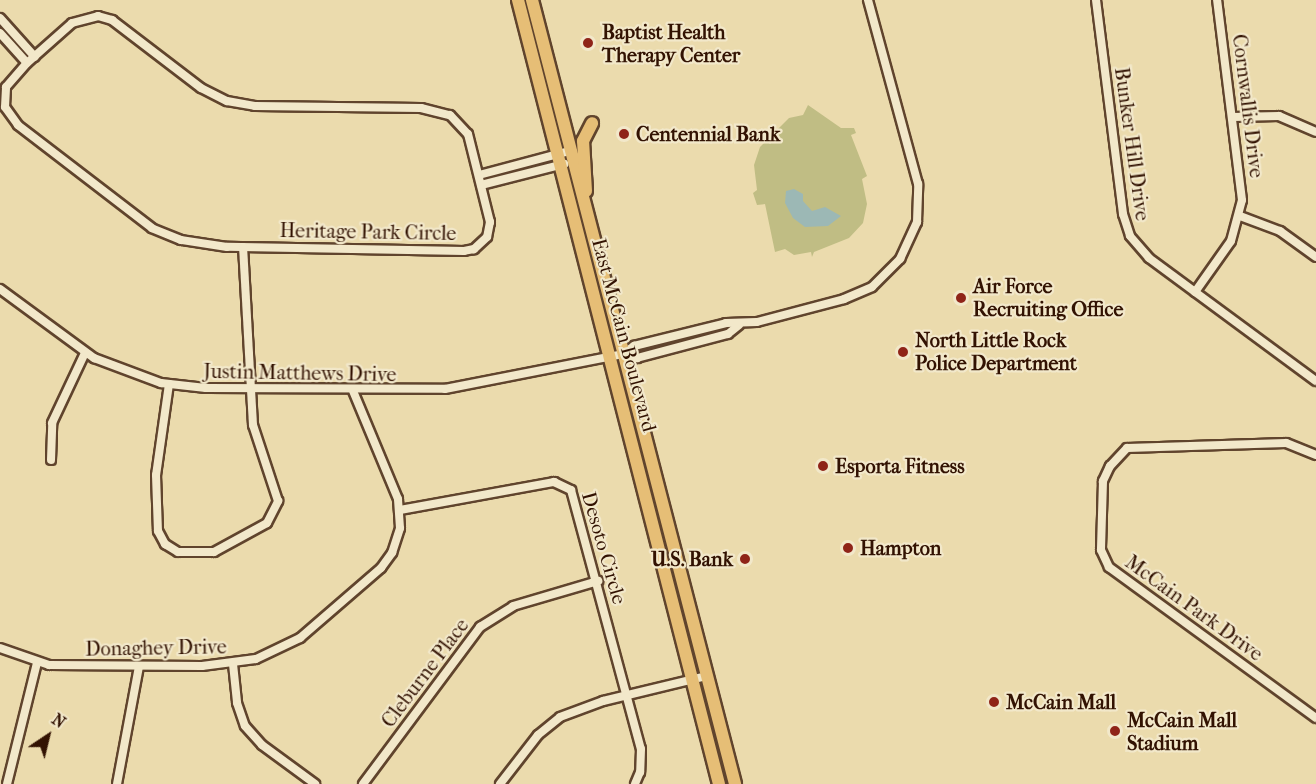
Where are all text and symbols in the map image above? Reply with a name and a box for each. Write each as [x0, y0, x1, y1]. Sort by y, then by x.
place label: Baptist Health Therapy Center [602, 20, 740, 67]
street label: Cornwallis Drive [1227, 33, 1269, 179]
marker: Baptist Health Therapy Center [579, 34, 597, 52]
street label: Bunker Hill Drive [1109, 66, 1155, 222]
place label: Centennial Bank [636, 122, 780, 146]
marker: Centennial Bank [617, 127, 631, 141]
street label: Heritage Park Circle [279, 218, 457, 246]
street label: East McCain Boulevard [587, 236, 661, 434]
place label: Air Force Recruiting Office [973, 274, 1123, 321]
marker: Air Force Recruiting Office [954, 291, 968, 305]
place label: North Little Rock Police Department [915, 328, 1077, 375]
marker: North Little Rock Police Department [896, 345, 910, 359]
street label: Justin Matthews Drive [203, 359, 397, 387]
place label: Esporta Fitness [835, 454, 965, 478]
marker: Esporta Fitness [816, 459, 830, 473]
street label: Desoto Circle [576, 489, 632, 607]
place label: Hampton [860, 536, 941, 560]
marker: Hampton [841, 541, 855, 555]
place label: U.S. Bank [651, 547, 733, 571]
street label: McCain Park Drive [1120, 550, 1268, 666]
marker: U.S. Bank [738, 552, 752, 566]
street label: Cleburne Place [376, 614, 474, 732]
street label: Donaghey Drive [85, 635, 227, 661]
place label: McCain Mall [1006, 690, 1116, 714]
marker: McCain Mall [987, 695, 1001, 709]
north arrow [18, 706, 78, 766]
place label: McCain Mall Stadium [1127, 708, 1237, 755]
text: N [48, 710, 69, 732]
marker: McCain Mall Stadium [1108, 724, 1122, 738]

